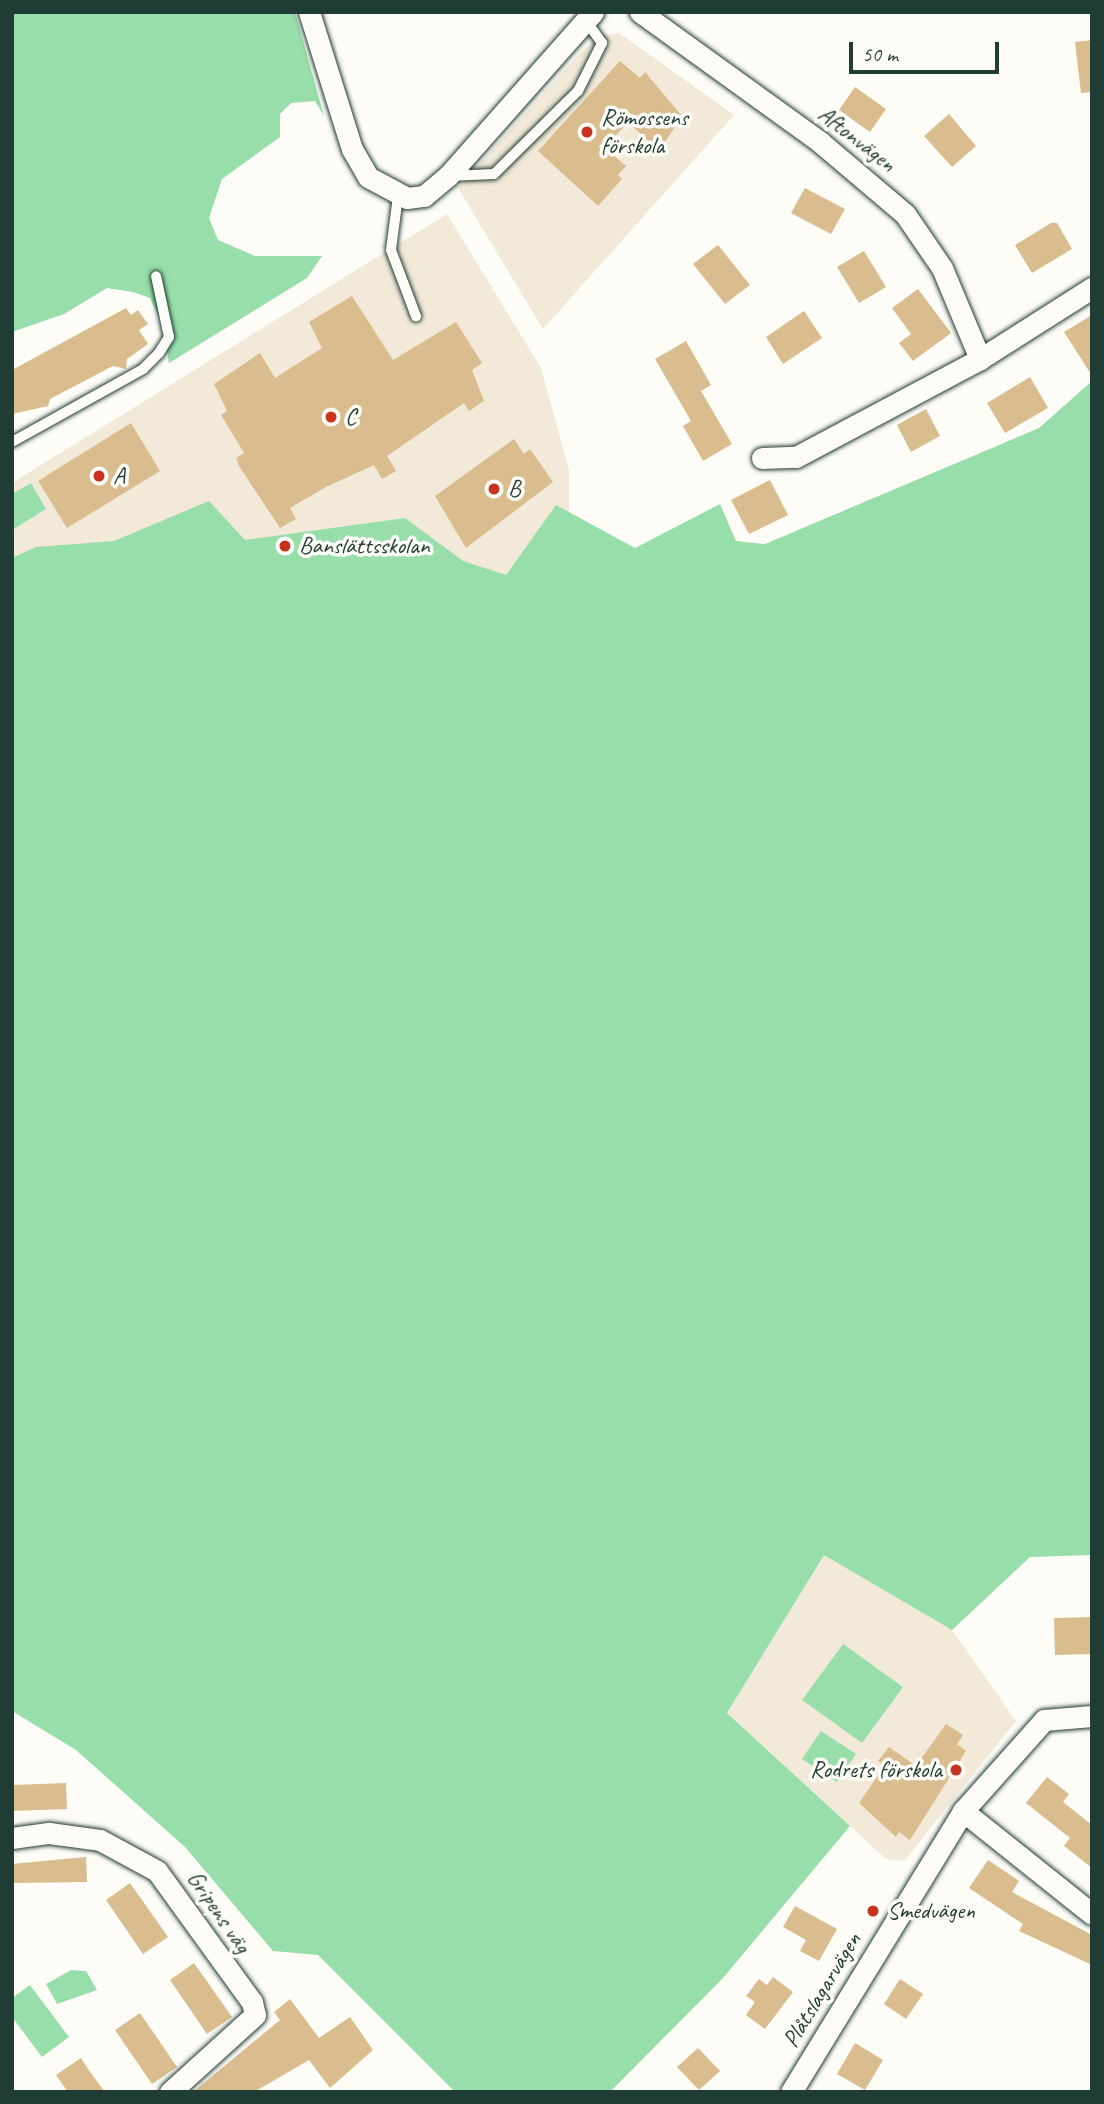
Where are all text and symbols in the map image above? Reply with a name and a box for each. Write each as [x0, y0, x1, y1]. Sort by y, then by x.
scale bar [852, 28, 1002, 72]
text: 50 m [862, 41, 898, 67]
street label: Aftonvägen [812, 100, 902, 178]
place label: Römossens förskola [601, 104, 688, 160]
marker: Römossens förskola [579, 124, 595, 140]
place label: C [345, 403, 356, 431]
marker: C [323, 409, 339, 425]
place label: A [113, 462, 125, 490]
marker: A [91, 468, 107, 484]
place label: B [508, 475, 520, 503]
marker: B [486, 481, 502, 497]
place label: Banslättsskolan [299, 532, 429, 560]
marker: Banslättsskolan [277, 538, 293, 554]
place label: Rodrets förskola [810, 1756, 942, 1784]
marker: Rodrets förskola [948, 1762, 964, 1778]
street label: Gripens väg [181, 1865, 257, 1959]
place label: Smedvägen [887, 1897, 975, 1925]
marker: Smedvägen [865, 1903, 881, 1919]
street label: Plåtslagarvägen [776, 1927, 868, 2053]

